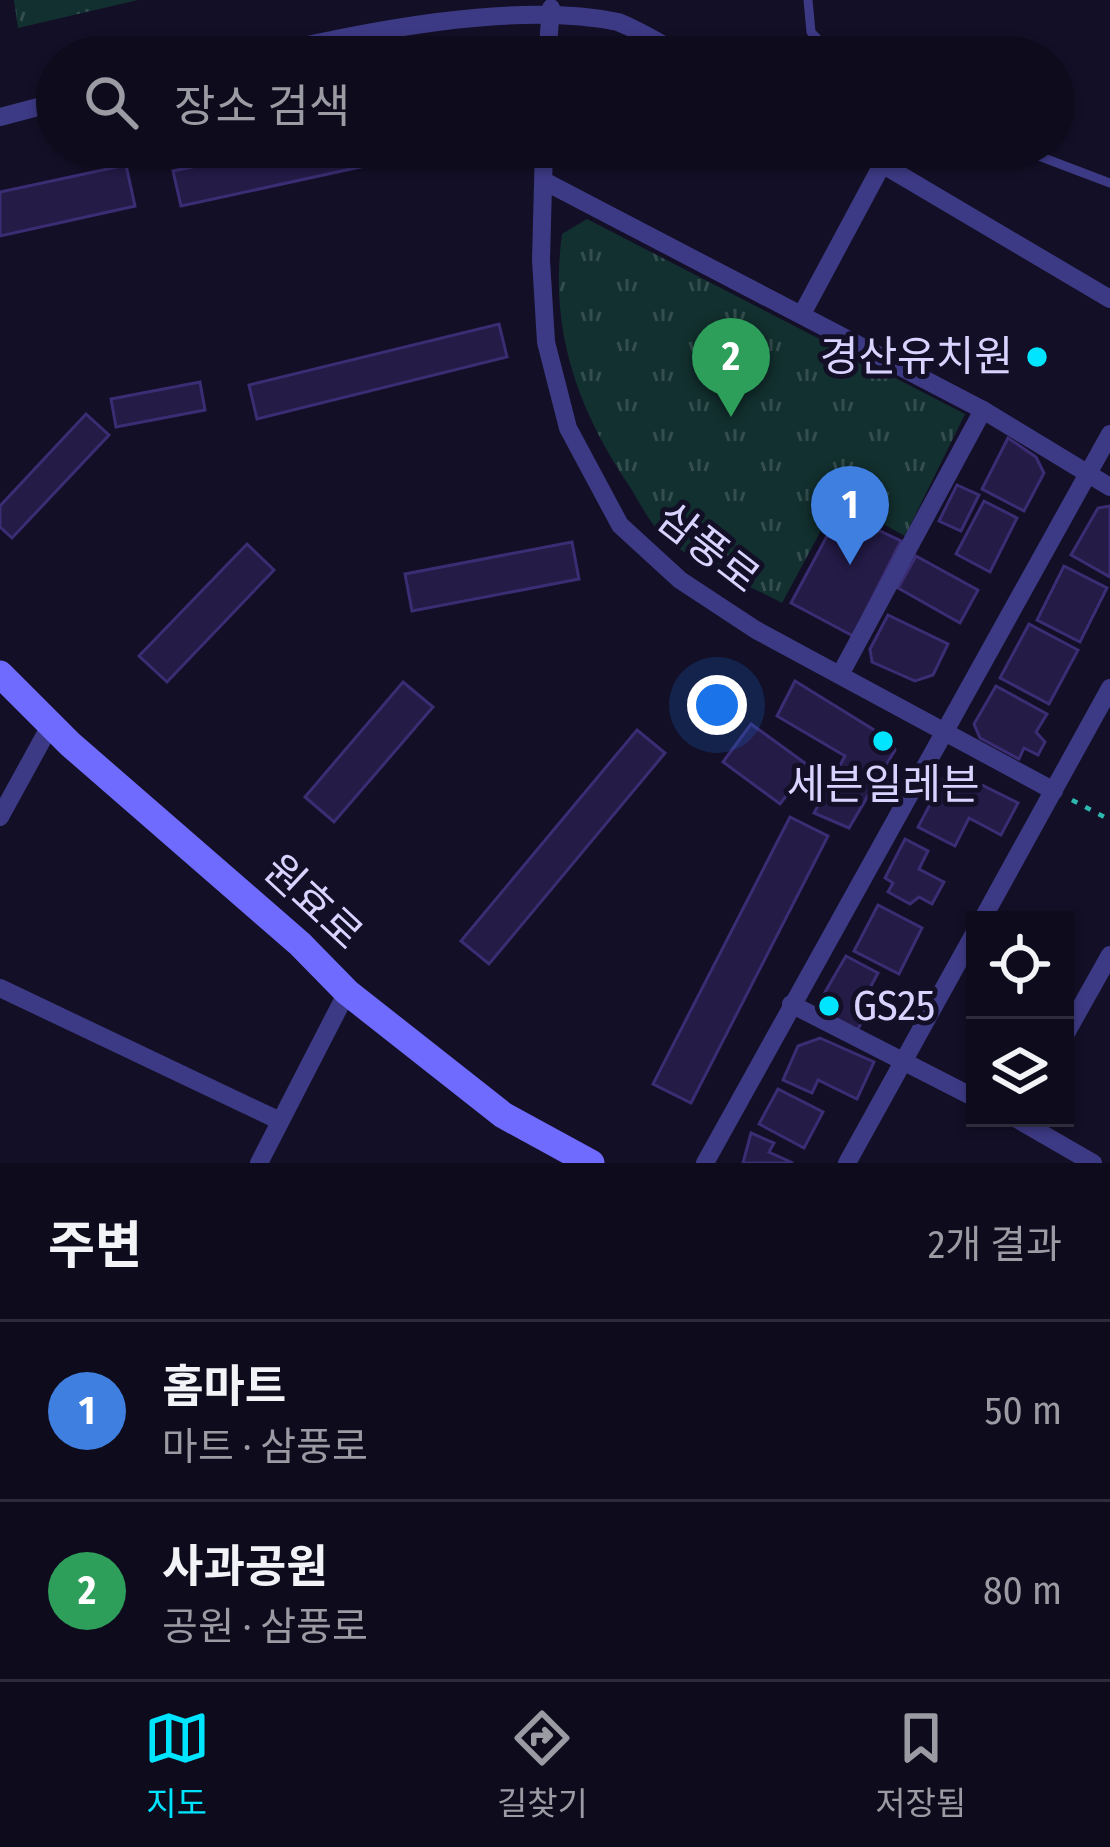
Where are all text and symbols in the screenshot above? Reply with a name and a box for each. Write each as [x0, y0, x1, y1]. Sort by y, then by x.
search box [36, 36, 1074, 168]
icon: search [78, 69, 144, 135]
text: 장소 검색 [174, 80, 350, 134]
pin: 2 [692, 318, 770, 417]
place label: 경산유치원 [820, 332, 1013, 382]
marker: 경산유치원 [1024, 344, 1050, 370]
pin: 1 [811, 466, 889, 565]
street label: 삼풍로 [647, 493, 769, 603]
your location [687, 675, 747, 735]
marker: 세븐일레븐 [870, 728, 896, 754]
place label: 세븐일레븐 [786, 760, 980, 810]
street label: 원효로 [254, 844, 372, 960]
map controls [966, 911, 1074, 1127]
button: locate [966, 911, 1074, 1019]
place label: GS25 [853, 981, 935, 1031]
marker: GS25 [816, 993, 842, 1019]
button: layers [966, 1019, 1074, 1127]
text: 주변 [48, 1215, 142, 1277]
text: 2개 결과 [928, 1222, 1062, 1268]
text: 홈마트 [162, 1360, 286, 1414]
text: 1 [79, 1388, 95, 1434]
text: 50 m [985, 1388, 1062, 1434]
text: 마트 · 삼풍로 [162, 1424, 368, 1470]
text: 사과공원 [162, 1540, 328, 1594]
text: 2 [78, 1568, 96, 1614]
text: 80 m [983, 1568, 1062, 1614]
text: 공원 · 삼풍로 [162, 1604, 368, 1650]
tab: 지도 [144, 1705, 210, 1825]
tab: 길찾기 [497, 1705, 588, 1825]
tab: 저장됨 [875, 1705, 966, 1825]

